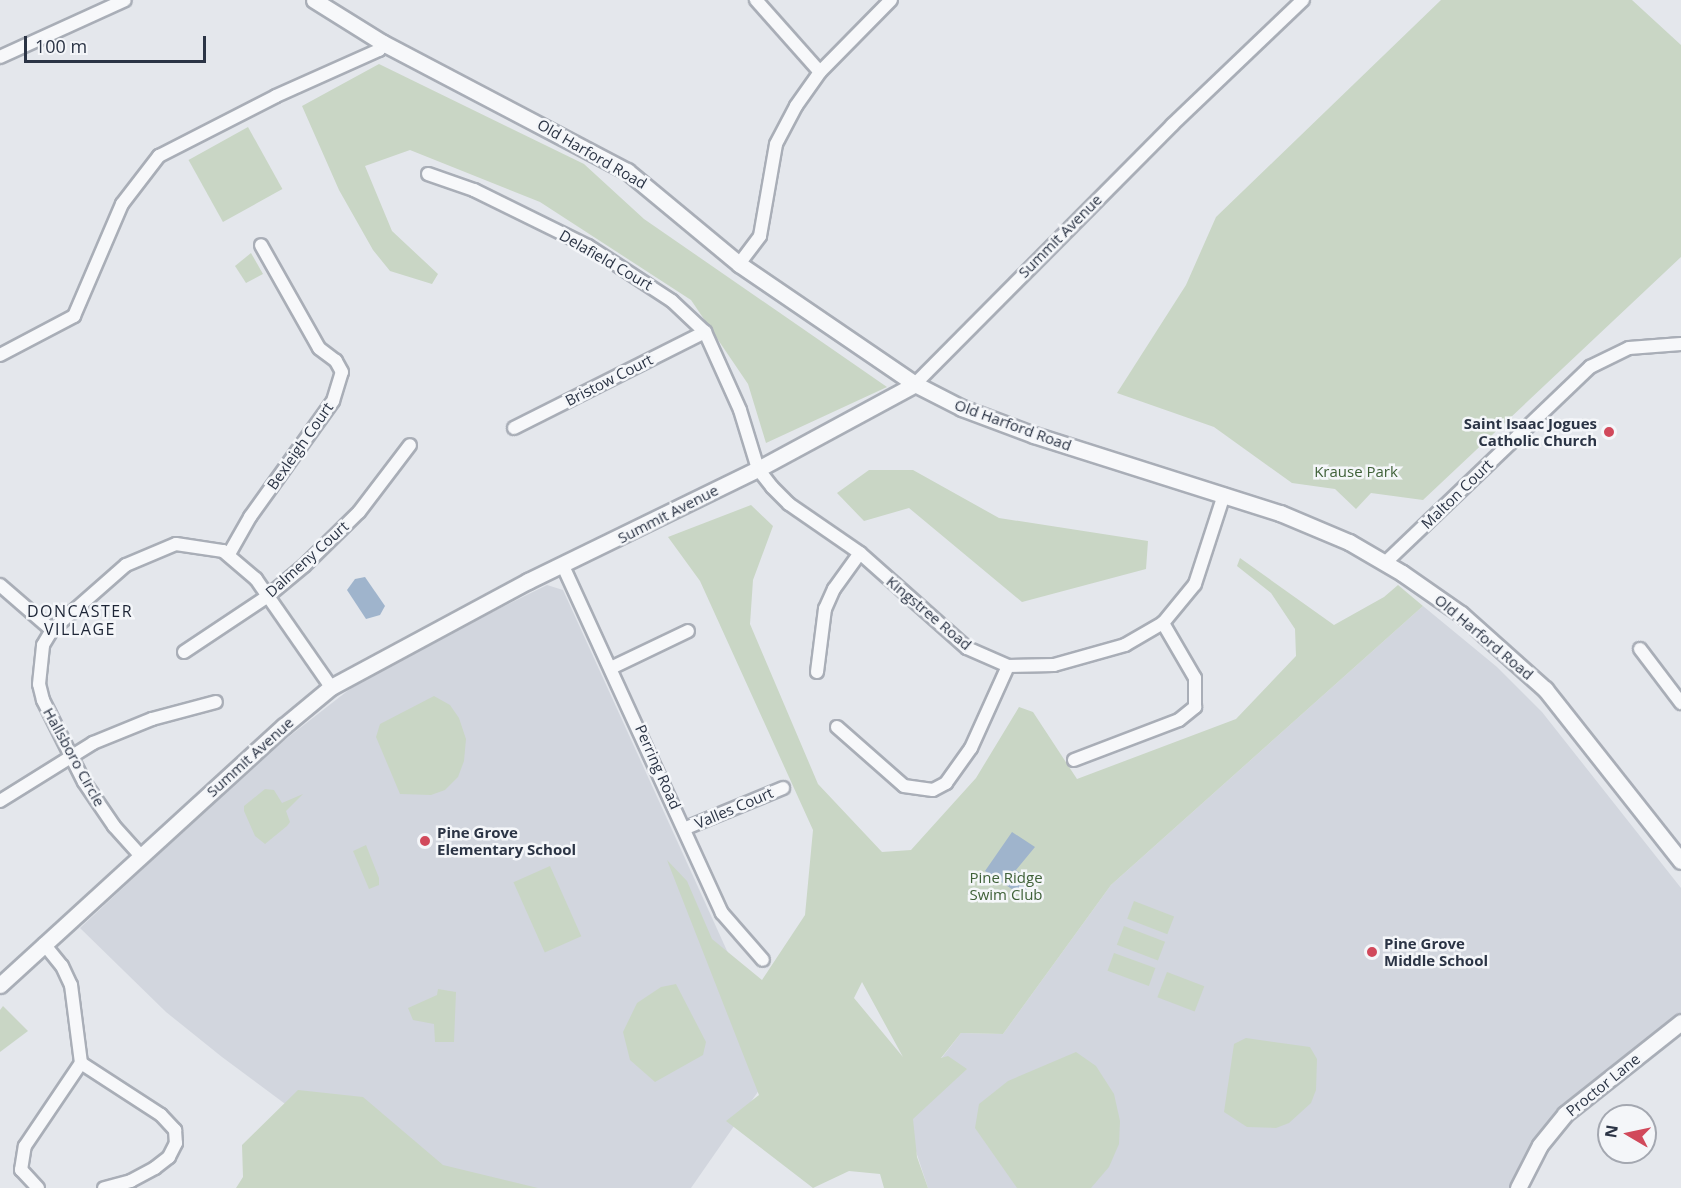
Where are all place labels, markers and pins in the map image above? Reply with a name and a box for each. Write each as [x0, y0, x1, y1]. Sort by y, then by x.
place label: Saint Isaac Jogues Catholic Church [1464, 414, 1597, 449]
marker: Saint Isaac Jogues Catholic Church [1602, 425, 1616, 439]
place label: Pine Grove Elementary School [437, 823, 576, 858]
marker: Pine Grove Elementary School [418, 834, 432, 848]
place label: Pine Grove Middle School [1384, 934, 1488, 969]
marker: Pine Grove Middle School [1365, 945, 1379, 959]

